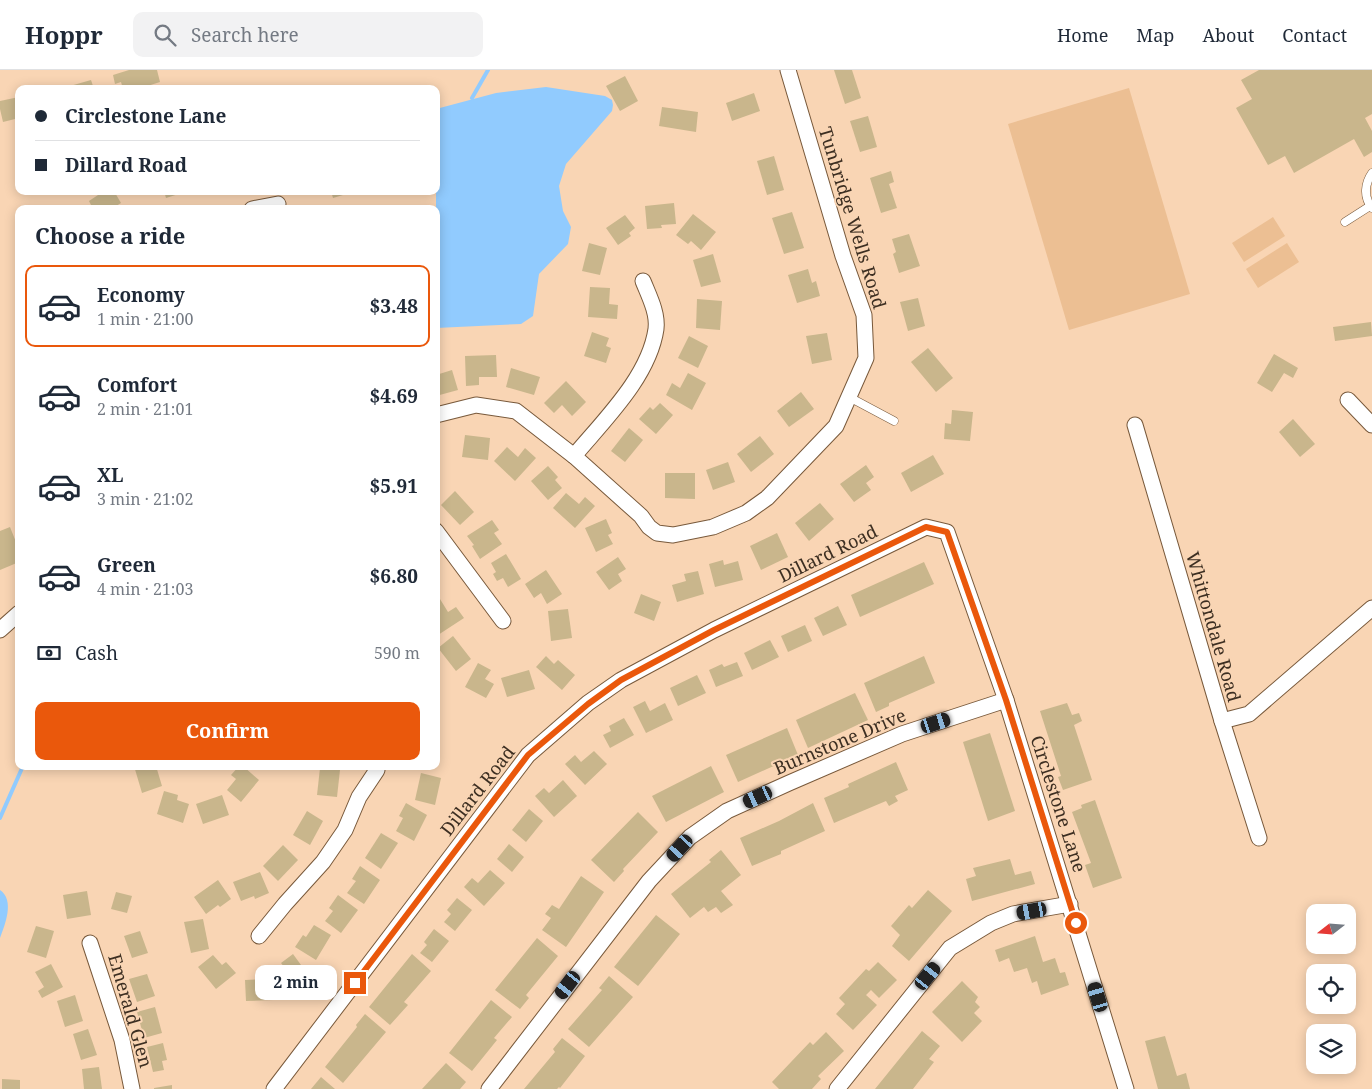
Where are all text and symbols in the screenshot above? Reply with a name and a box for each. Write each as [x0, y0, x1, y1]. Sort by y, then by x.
search box [133, 12, 483, 57]
text: Hoppr [25, 18, 103, 51]
icon: search [151, 21, 179, 49]
text: Search here [191, 22, 299, 48]
text: Home [1057, 23, 1108, 47]
text: Map [1136, 23, 1174, 47]
text: About [1202, 23, 1254, 47]
text: Contact [1282, 23, 1347, 47]
text: Circlestone Lane [65, 103, 226, 129]
street label: Tunbridge Wells Road [814, 124, 892, 312]
text: Dillard Road [65, 152, 187, 178]
text: Choose a ride [35, 220, 185, 250]
text: Economy [97, 282, 185, 308]
icon: car [37, 284, 82, 329]
text: $3.48 [369, 293, 418, 319]
text: 1 min · 21:00 [97, 308, 193, 330]
text: Comfort [97, 372, 177, 398]
icon: car [37, 374, 82, 419]
text: $4.69 [369, 383, 418, 409]
text: 2 min · 21:01 [97, 398, 193, 420]
text: XL [97, 462, 123, 488]
icon: car [37, 464, 82, 509]
text: $5.91 [369, 473, 418, 499]
text: 3 min · 21:02 [97, 488, 193, 510]
street label: Dillard Road [774, 519, 881, 588]
street label: Whittondale Road [1181, 549, 1247, 705]
text: Green [97, 552, 156, 578]
icon: car [37, 554, 82, 599]
text: $6.80 [369, 563, 418, 589]
text: 4 min · 21:03 [97, 578, 193, 600]
icon: cash [35, 639, 63, 667]
text: Cash [75, 640, 118, 666]
text: 590 m [374, 642, 420, 664]
button: Confirm [35, 702, 420, 760]
street label: Burnstone Drive [770, 702, 909, 780]
car [919, 711, 952, 735]
street label: Circlestone Lane [1025, 732, 1092, 875]
street label: Dillard Road [435, 741, 520, 840]
car [741, 784, 774, 810]
car [664, 832, 695, 864]
car [1015, 901, 1048, 921]
north arrow [1306, 904, 1356, 954]
map controls [1306, 904, 1356, 1074]
route start [1065, 912, 1087, 934]
street label: Emerald Glen [103, 951, 159, 1071]
car [912, 960, 943, 992]
button: locate [1306, 964, 1356, 1014]
callout: 2 min [255, 966, 338, 1000]
car [552, 969, 583, 1001]
text: 2 min [273, 971, 319, 993]
route end [344, 972, 366, 994]
car [1086, 980, 1109, 1014]
button: layers [1306, 1024, 1356, 1074]

